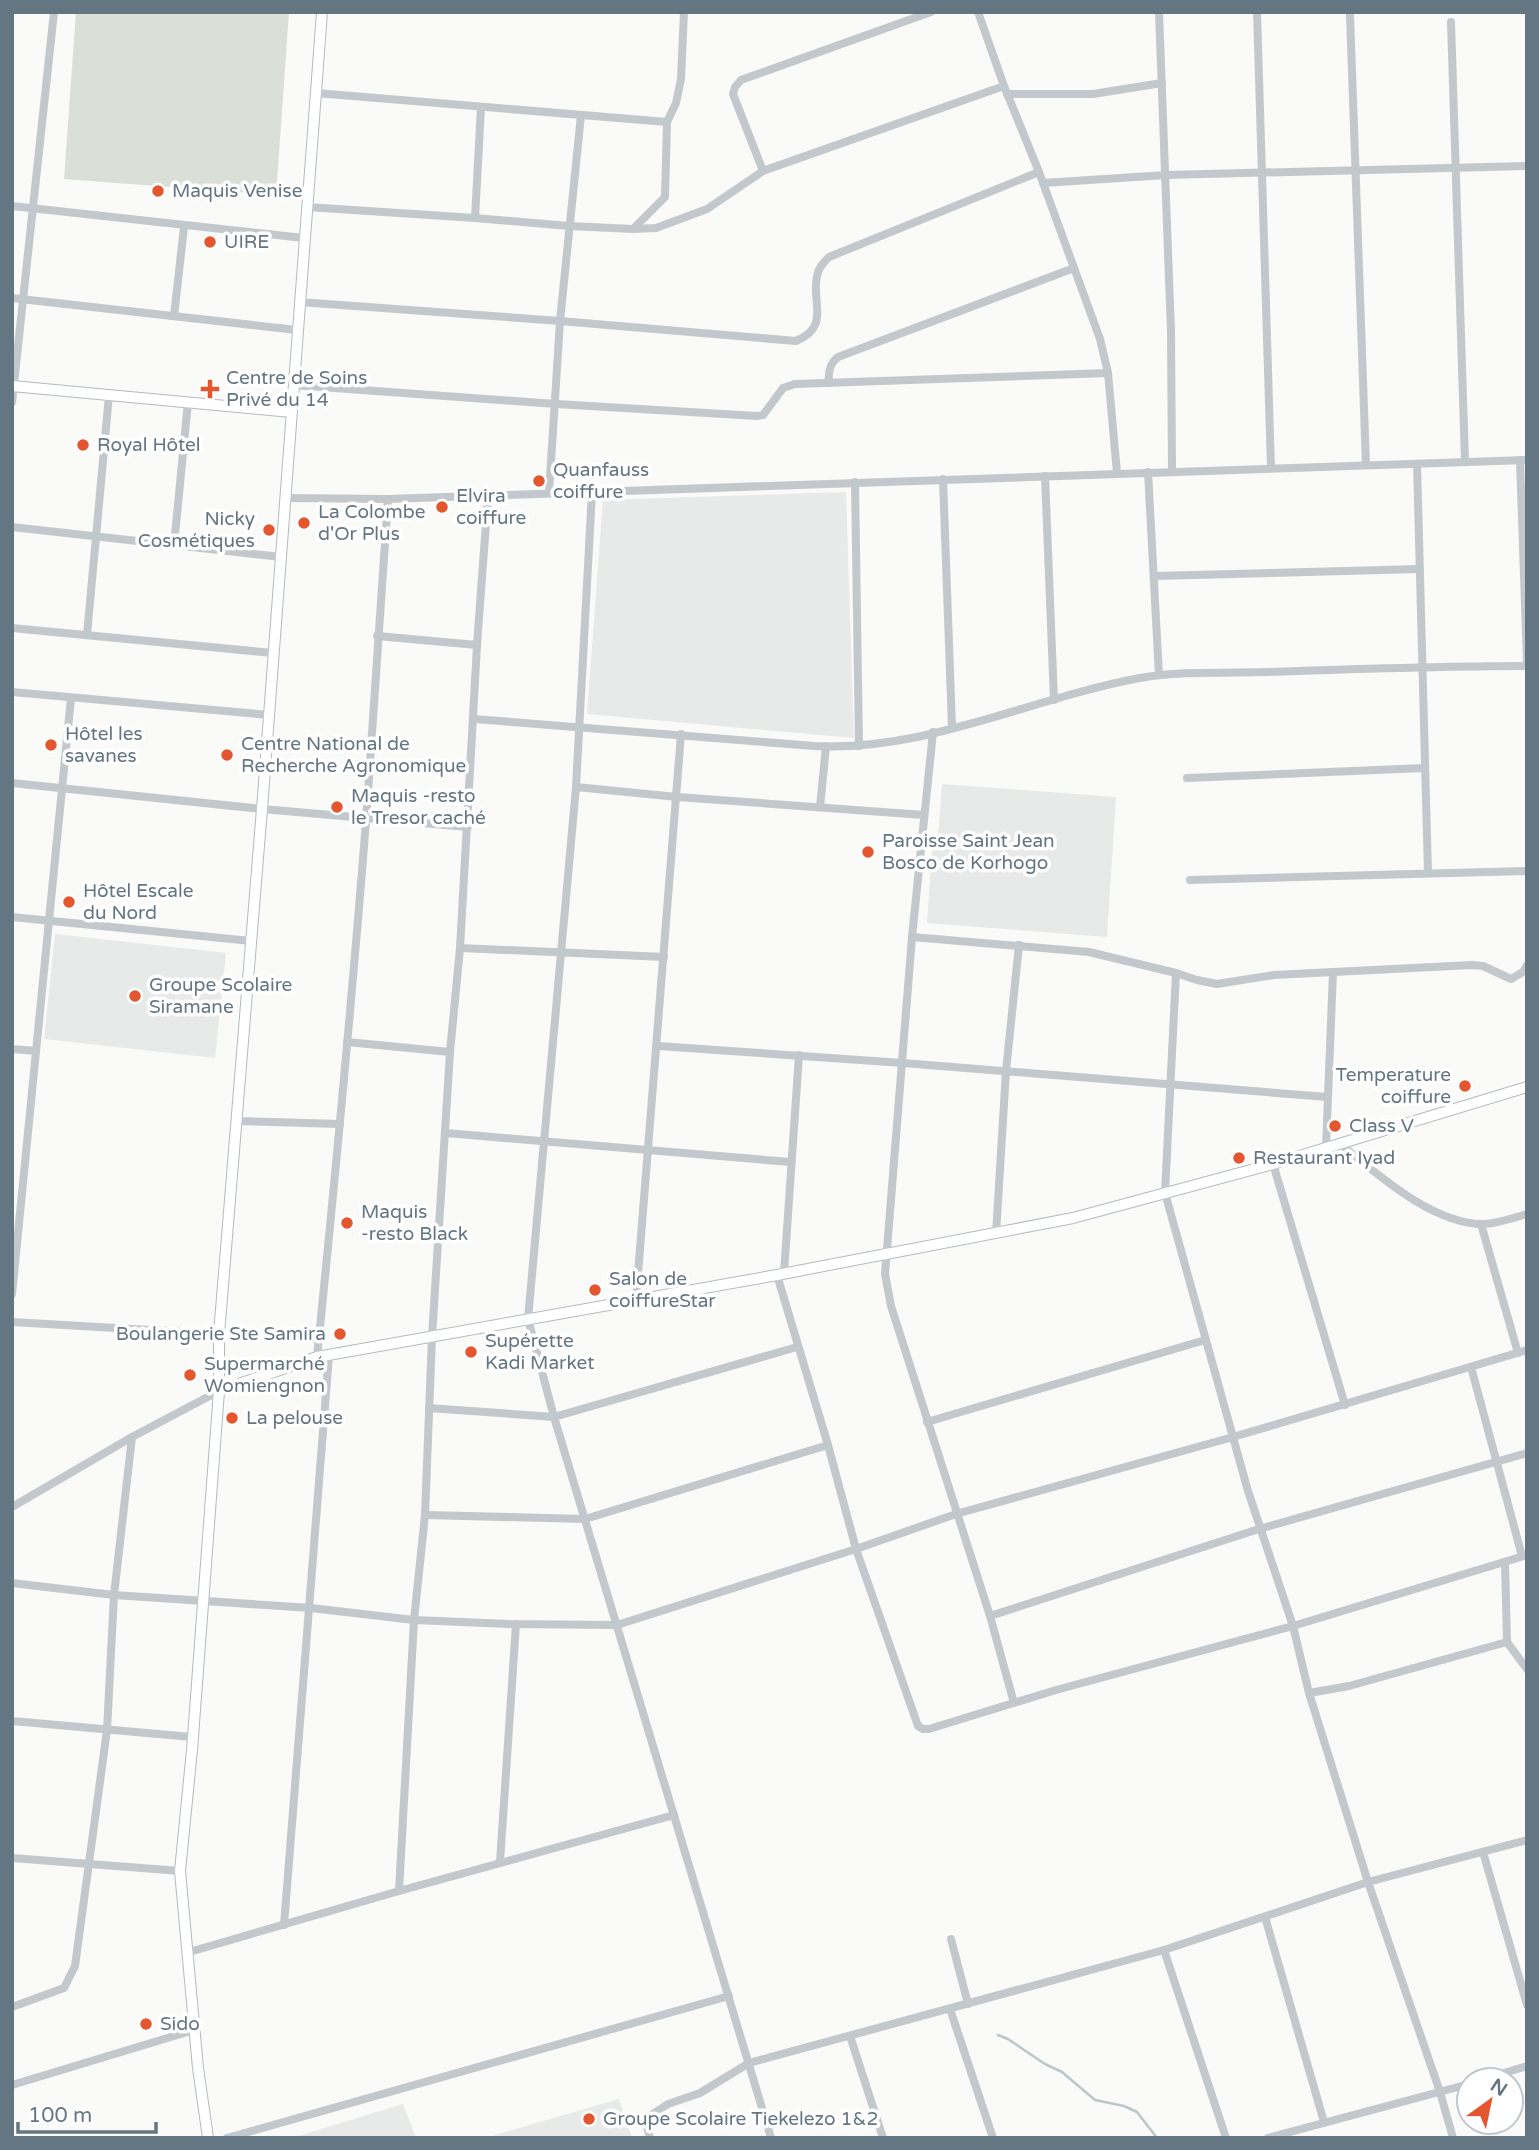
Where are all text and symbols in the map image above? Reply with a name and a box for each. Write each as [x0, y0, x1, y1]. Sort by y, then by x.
place label: Maquis Venise [172, 180, 302, 202]
marker: Maquis Venise [150, 183, 166, 199]
place label: UIRE [224, 231, 269, 253]
marker: UIRE [202, 234, 218, 250]
place label: Centre de Soins Privé du 14 [226, 367, 367, 411]
marker: Centre de Soins Privé du 14 [200, 379, 220, 399]
place label: Royal Hôtel [97, 434, 201, 456]
marker: Royal Hôtel [75, 437, 91, 453]
place label: Quanfauss coiffure [553, 459, 649, 503]
marker: Quanfauss coiffure [531, 473, 547, 489]
place label: Elvira coiffure [456, 485, 526, 529]
marker: Elvira coiffure [434, 499, 450, 515]
place label: La Colombe d'Or Plus [318, 501, 425, 545]
place label: Nicky Cosmétiques [138, 508, 255, 552]
marker: La Colombe d'Or Plus [296, 515, 312, 531]
marker: Nicky Cosmétiques [261, 522, 277, 538]
place label: Hôtel les savanes [65, 723, 143, 767]
place label: Centre National de Recherche Agronomique [241, 733, 466, 777]
marker: Hôtel les savanes [43, 737, 59, 753]
marker: Centre National de Recherche Agronomique [219, 747, 235, 763]
place label: Maquis -resto le Tresor caché [351, 785, 486, 829]
marker: Maquis -resto le Tresor caché [329, 799, 345, 815]
place label: Paroisse Saint Jean Bosco de Korhogo [882, 830, 1055, 874]
marker: Paroisse Saint Jean Bosco de Korhogo [860, 844, 876, 860]
place label: Hôtel Escale du Nord [83, 880, 194, 924]
marker: Hôtel Escale du Nord [61, 894, 77, 910]
place label: Groupe Scolaire Siramane [149, 974, 292, 1018]
marker: Groupe Scolaire Siramane [127, 988, 143, 1004]
place label: Temperature coiffure [1335, 1064, 1451, 1108]
marker: Temperature coiffure [1457, 1078, 1473, 1094]
place label: Class V [1349, 1115, 1414, 1137]
marker: Class V [1327, 1118, 1343, 1134]
place label: Restaurant Iyad [1253, 1147, 1395, 1169]
marker: Restaurant Iyad [1231, 1150, 1247, 1166]
place label: Maquis -resto Black [361, 1201, 468, 1245]
marker: Maquis -resto Black [339, 1215, 355, 1231]
place label: Salon de coiffureStar [609, 1268, 716, 1312]
marker: Salon de coiffureStar [587, 1282, 603, 1298]
place label: Boulangerie Ste Samira [116, 1323, 326, 1345]
marker: Boulangerie Ste Samira [332, 1326, 348, 1342]
place label: Supérette Kadi Market [485, 1330, 595, 1374]
marker: Supérette Kadi Market [463, 1344, 479, 1360]
place label: Supermarché Womiengnon [204, 1353, 325, 1397]
marker: Supermarché Womiengnon [182, 1367, 198, 1383]
place label: La pelouse [246, 1407, 343, 1429]
marker: La pelouse [224, 1410, 240, 1426]
place label: Sido [160, 2013, 200, 2035]
marker: Sido [138, 2016, 154, 2032]
north arrow [1455, 2066, 1525, 2136]
text: N [1486, 2074, 1511, 2101]
scale bar [18, 2090, 156, 2134]
text: 100 m [28, 2103, 92, 2128]
place label: Groupe Scolaire Tiekelezo 1&2 [603, 2108, 878, 2130]
marker: Groupe Scolaire Tiekelezo 1&2 [581, 2111, 597, 2127]

